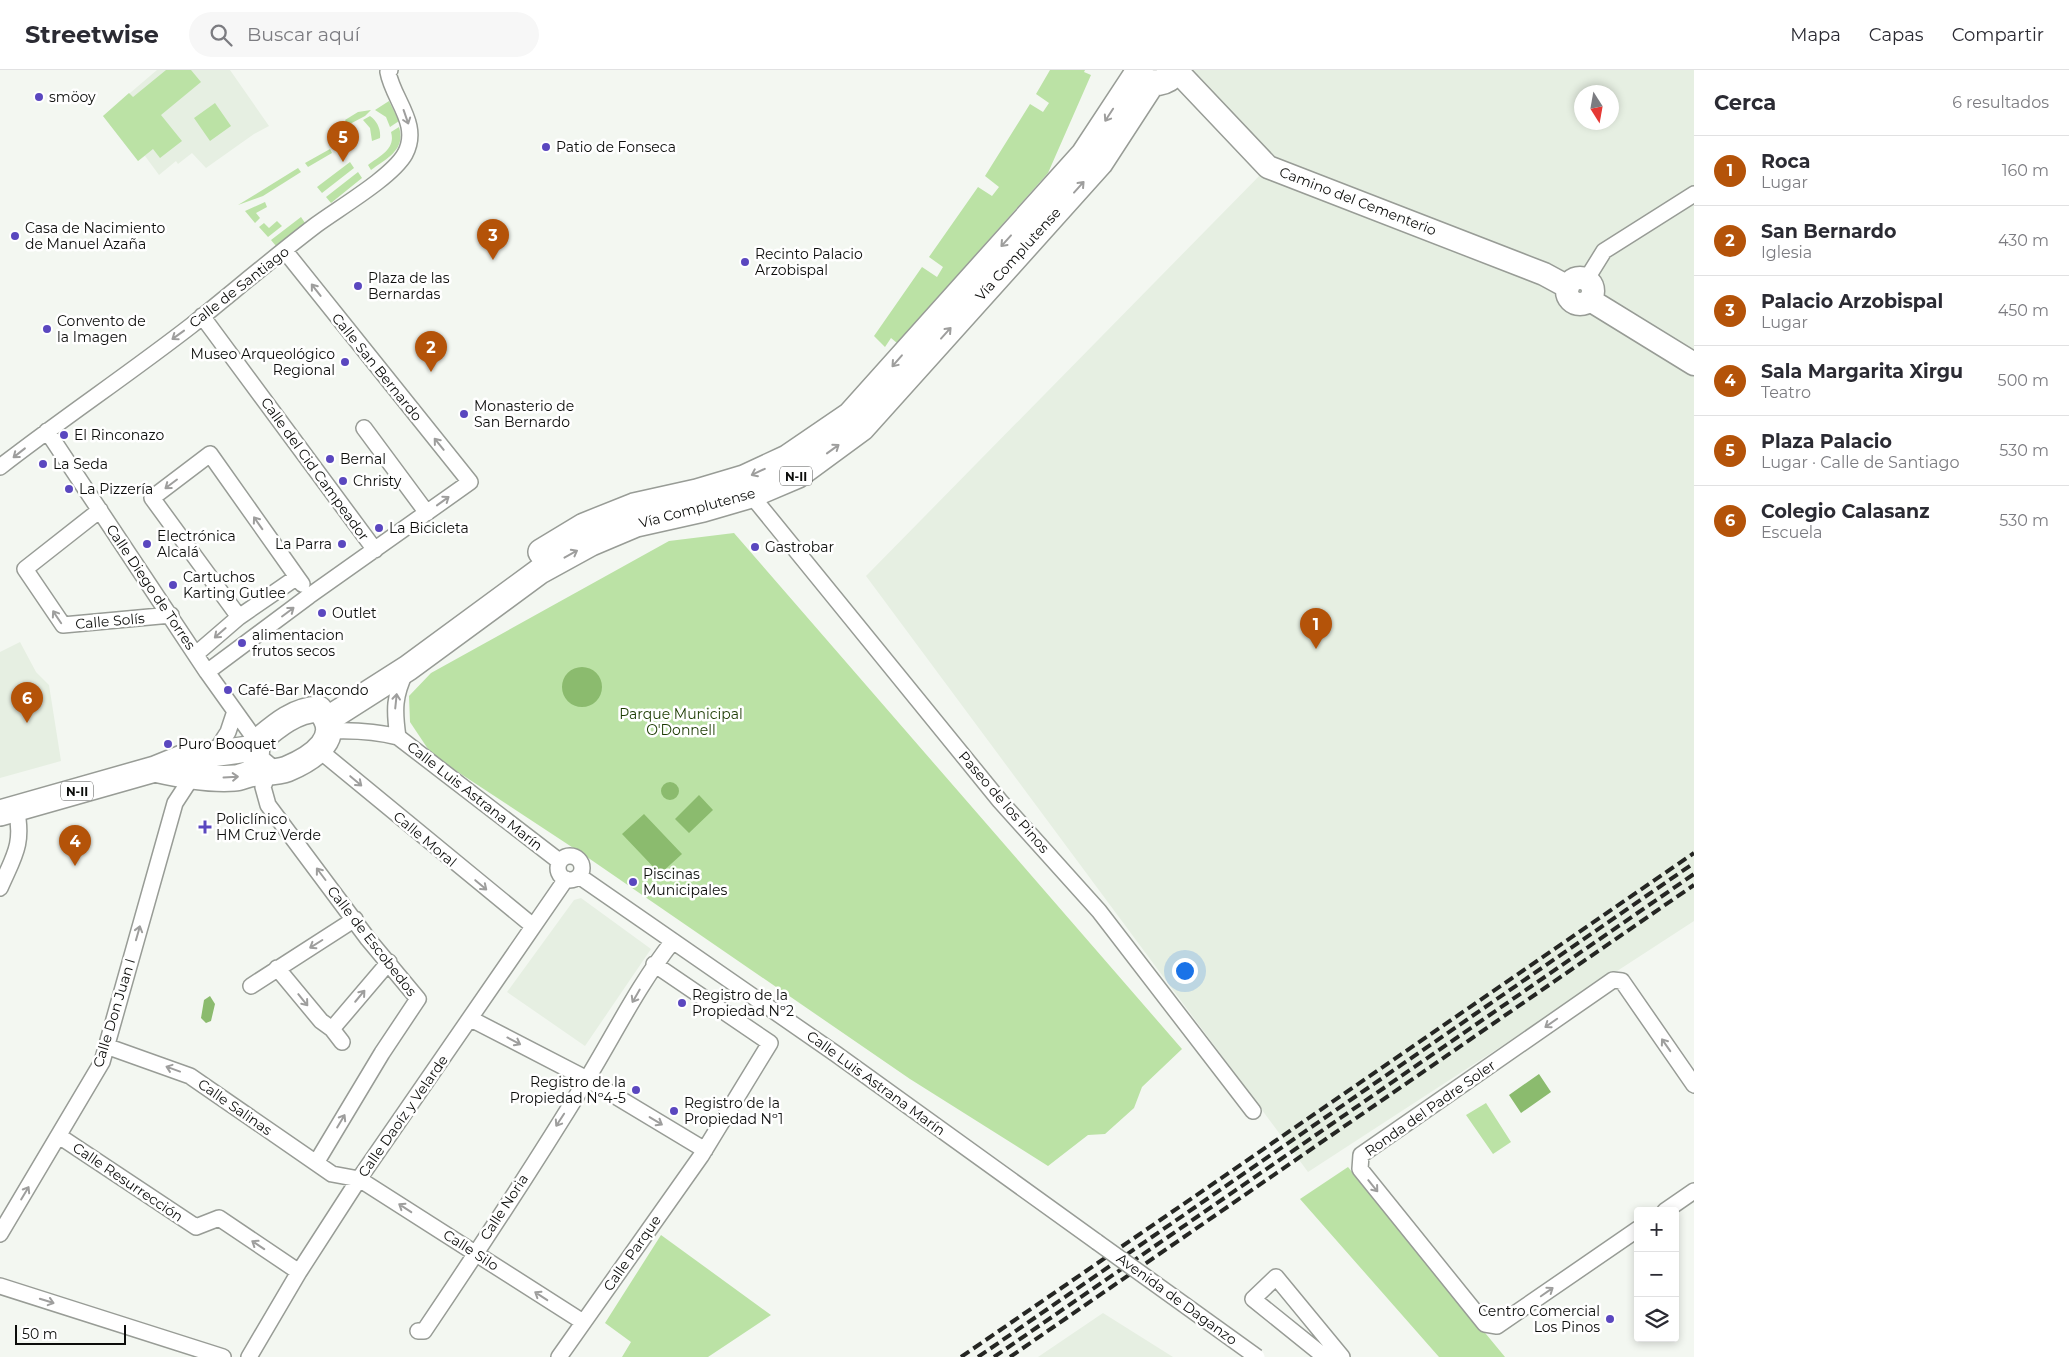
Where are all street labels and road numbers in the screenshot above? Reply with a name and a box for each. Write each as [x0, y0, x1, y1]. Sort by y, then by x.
street label: Camino del Cementerio [1277, 163, 1439, 239]
street label: Vía Complutense [971, 203, 1065, 305]
street label: Calle de Santiago [185, 242, 293, 332]
street label: Calle San Bernardo [328, 309, 426, 425]
street label: Calle del Cid Campeador [257, 394, 373, 544]
road number: N-II [780, 466, 812, 486]
street label: Vía Complutense [637, 484, 757, 532]
street label: Calle Diego de Torres [102, 521, 200, 653]
street label: Calle Solís [75, 609, 146, 633]
street label: Calle Luis Astrana Marín [404, 737, 546, 855]
street label: Paseo de los Pinos [955, 747, 1053, 857]
road number: N-II [61, 781, 93, 800]
street label: Calle Moral [390, 807, 460, 871]
street label: Calle de Escobedos [323, 882, 421, 1000]
street label: Calle Don Juan I [89, 956, 139, 1070]
street label: Calle Luis Astrana Marín [803, 1027, 949, 1139]
street label: Calle Daoíz y Velarde [354, 1051, 452, 1181]
street label: Ronda del Padre Soler [1361, 1056, 1499, 1160]
street label: Calle Salinas [194, 1075, 276, 1139]
street label: Calle Resurrección [69, 1138, 187, 1226]
street label: Calle Noria [476, 1170, 532, 1244]
street label: Calle Parque [599, 1212, 665, 1294]
street label: Calle Silo [440, 1225, 502, 1275]
street label: Avenida de Daganzo [1113, 1249, 1241, 1349]

